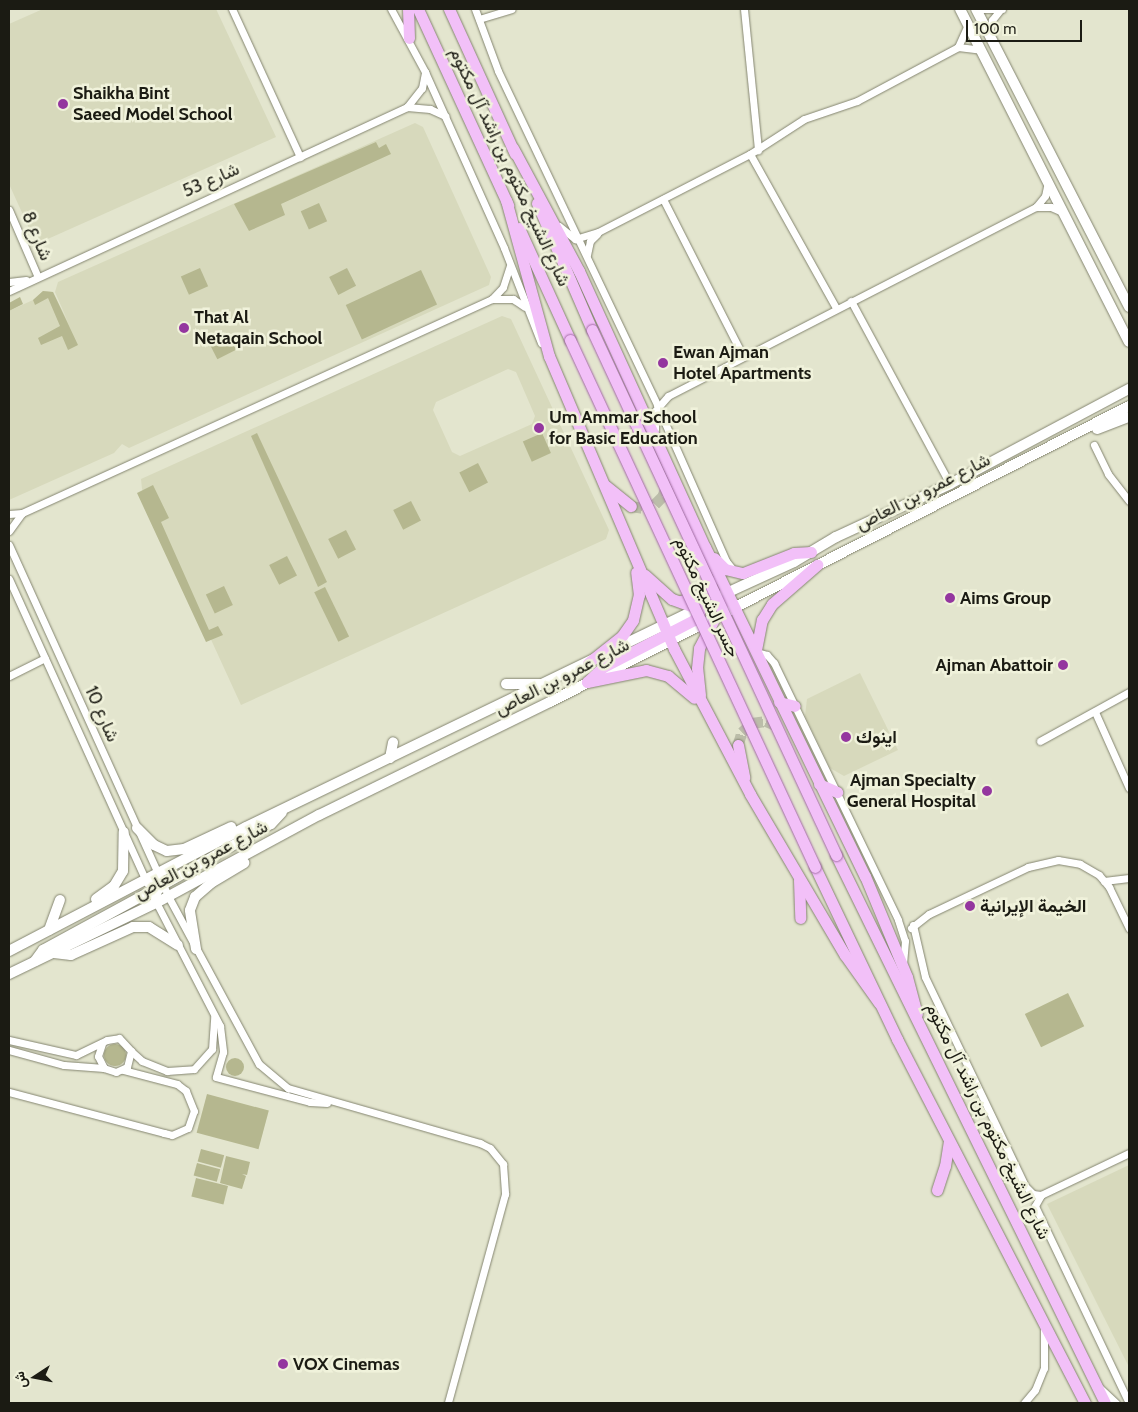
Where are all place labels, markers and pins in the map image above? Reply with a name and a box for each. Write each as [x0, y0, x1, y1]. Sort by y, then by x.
place label: Shaikha Bint Saeed Model School [73, 83, 232, 126]
marker: Shaikha Bint Saeed Model School [57, 98, 69, 110]
place label: That Al Netaqain School [194, 307, 322, 350]
marker: That Al Netaqain School [178, 322, 190, 334]
place label: Ewan Ajman Hotel Apartments [673, 342, 811, 384]
marker: Ewan Ajman Hotel Apartments [657, 357, 669, 369]
place label: Um Ammar School for Basic Education [549, 407, 698, 449]
marker: Um Ammar School for Basic Education [533, 422, 545, 434]
place label: Aims Group [960, 587, 1051, 609]
marker: Aims Group [944, 592, 956, 604]
place label: Ajman Abattoir [936, 654, 1053, 676]
marker: Ajman Abattoir [1057, 659, 1069, 671]
place label: اينوك [856, 726, 897, 748]
marker: اينوك [840, 731, 852, 743]
place label: Ajman Specialty General Hospital [847, 770, 976, 812]
marker: Ajman Specialty General Hospital [980, 784, 994, 798]
place label: الخيمة الإيرانية [980, 895, 1086, 917]
marker: الخيمة الإيرانية [964, 900, 976, 912]
place label: VOX Cinemas [293, 1353, 400, 1375]
marker: VOX Cinemas [277, 1358, 289, 1370]

